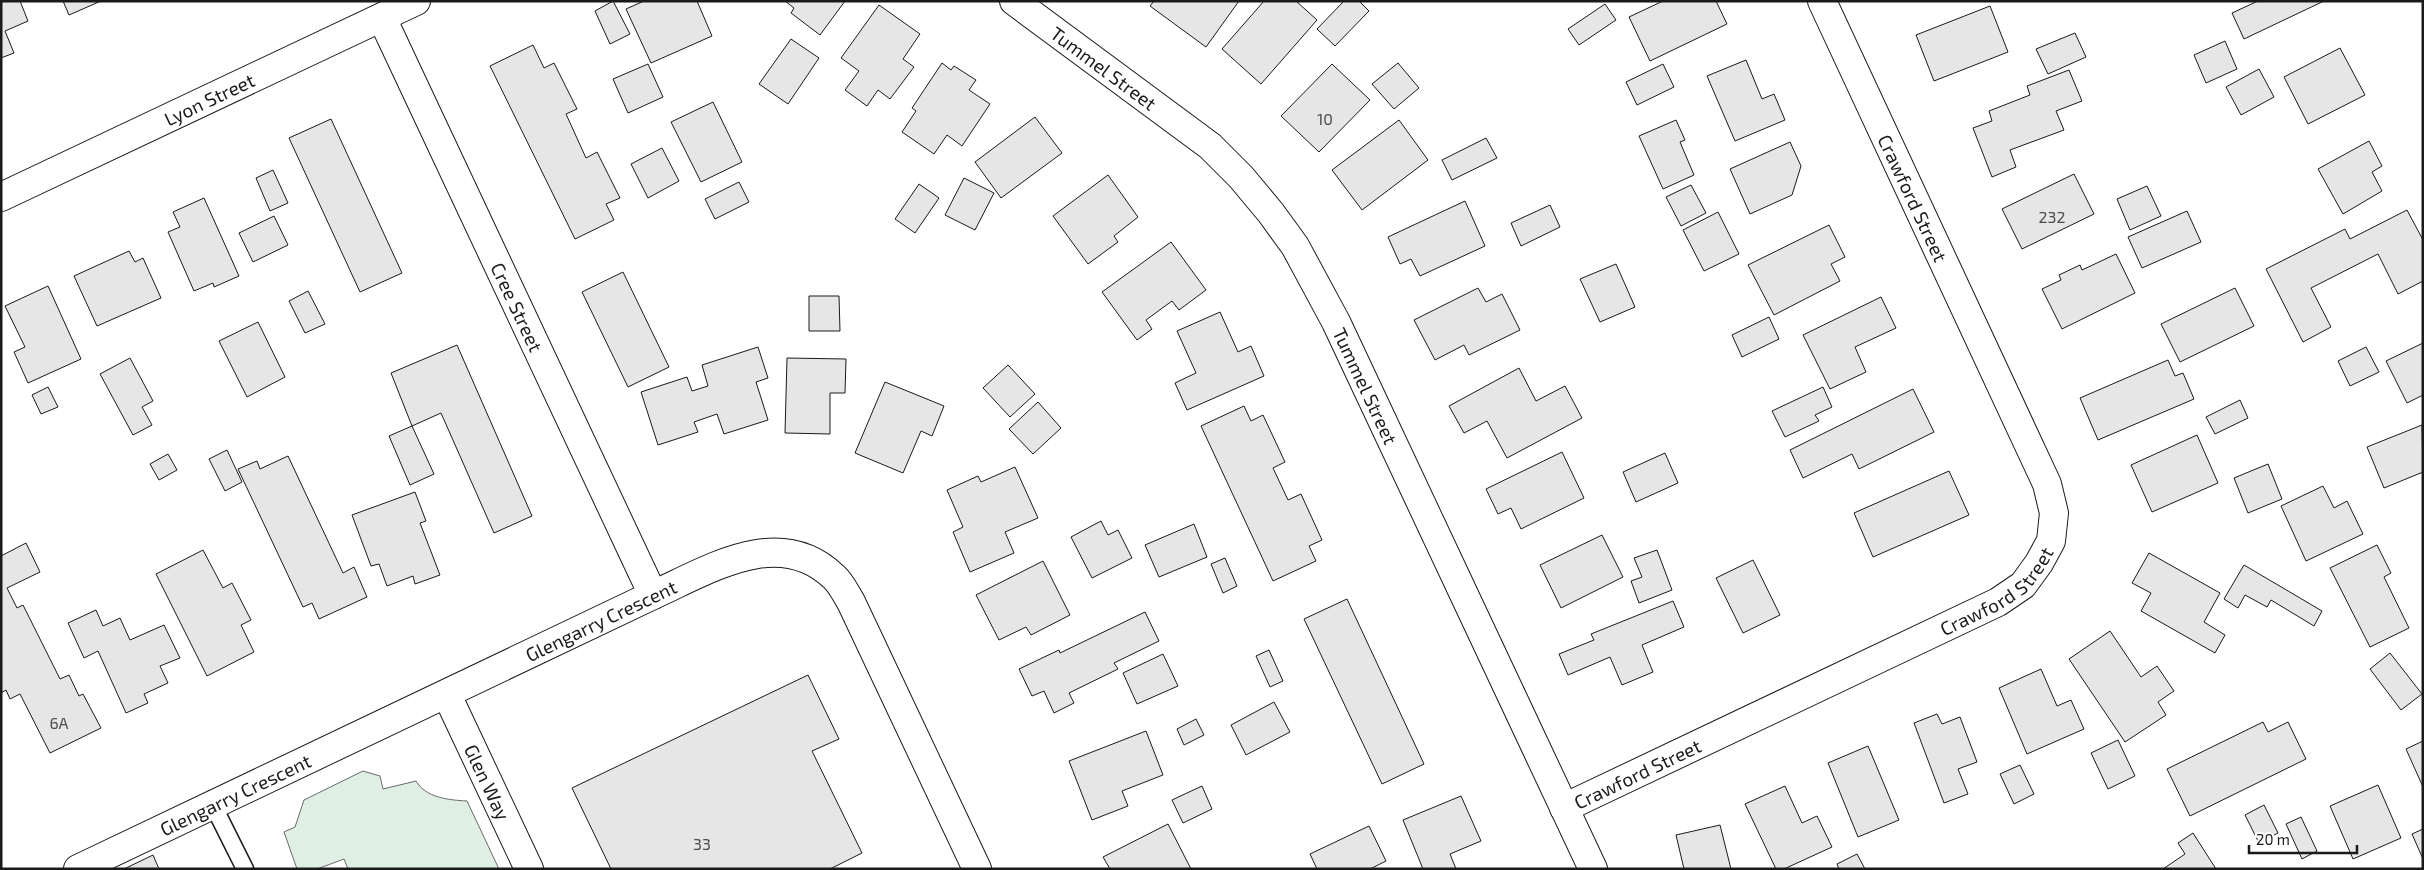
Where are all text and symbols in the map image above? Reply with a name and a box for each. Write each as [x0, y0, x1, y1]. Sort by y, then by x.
street label: Tummel Street [1047, 21, 1162, 114]
street label: Lyon Street [160, 68, 258, 130]
house number: 10 [1317, 109, 1333, 128]
street label: Crawford Street [1873, 131, 1953, 265]
house number: 232 [2039, 207, 2065, 226]
street label: Cree Street [487, 259, 548, 355]
street label: Tummel Street [1329, 324, 1403, 448]
street label: Crawford Street [1936, 543, 2057, 640]
street label: Glengarry Crescent [521, 574, 680, 666]
house number: 6A [49, 713, 69, 732]
street label: Crawford Street [1570, 733, 1704, 813]
street label: Glen Way [460, 740, 516, 823]
street label: Glengarry Crescent [156, 748, 314, 840]
scale bar [2249, 822, 2356, 854]
text: 20 m [2256, 830, 2290, 848]
house number: 33 [693, 834, 711, 853]

